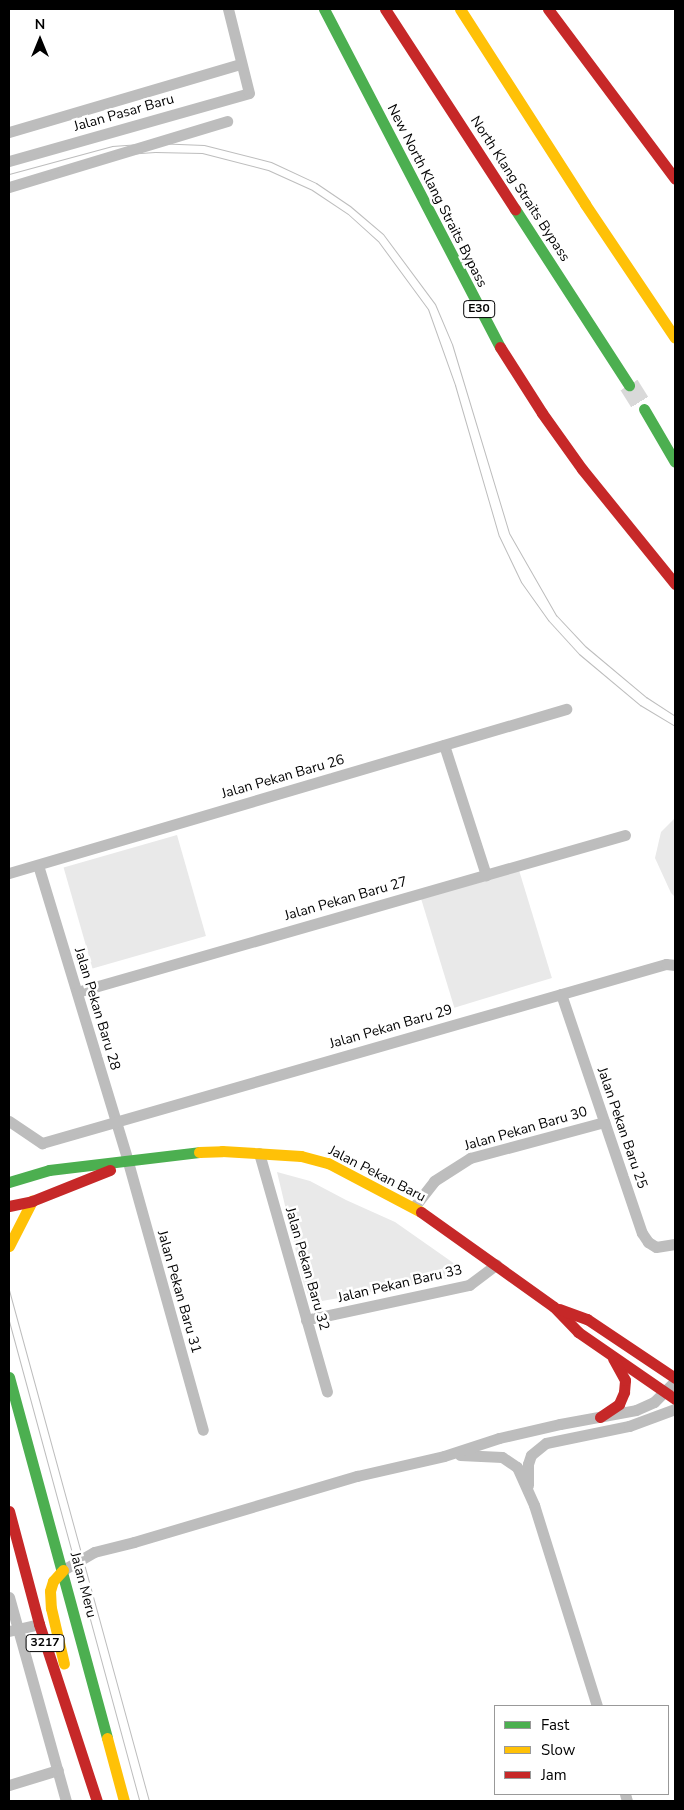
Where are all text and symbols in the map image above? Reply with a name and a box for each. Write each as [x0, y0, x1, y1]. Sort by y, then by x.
north arrow [15, 15, 65, 65]
text: N [35, 15, 45, 34]
street label: Jalan Pasar Baru [72, 91, 176, 135]
street label: New North Klang Straits Bypass [383, 102, 491, 290]
street label: North Klang Straits Bypass [467, 113, 573, 265]
road number: E30 [463, 300, 495, 318]
street label: Jalan Pekan Baru 26 [220, 751, 346, 803]
street label: Jalan Pekan Baru 27 [283, 873, 409, 925]
street label: Jalan Pekan Baru 28 [70, 946, 124, 1072]
street label: Jalan Pekan Baru 29 [328, 1001, 454, 1053]
street label: Jalan Pekan Baru 25 [593, 1065, 651, 1191]
street label: Jalan Pekan Baru 30 [463, 1103, 589, 1155]
street label: Jalan Pekan Baru [326, 1142, 428, 1206]
street label: Jalan Pekan Baru 32 [281, 1206, 333, 1332]
street label: Jalan Pekan Baru 31 [153, 1229, 205, 1355]
street label: Jalan Pekan Baru 33 [336, 1262, 464, 1306]
street label: Jalan Meru [66, 1550, 100, 1620]
road number: 3217 [25, 1634, 65, 1652]
legend [494, 1705, 669, 1795]
text: Fast [541, 1715, 569, 1735]
text: Slow [541, 1740, 575, 1760]
text: Jam [541, 1765, 567, 1785]

